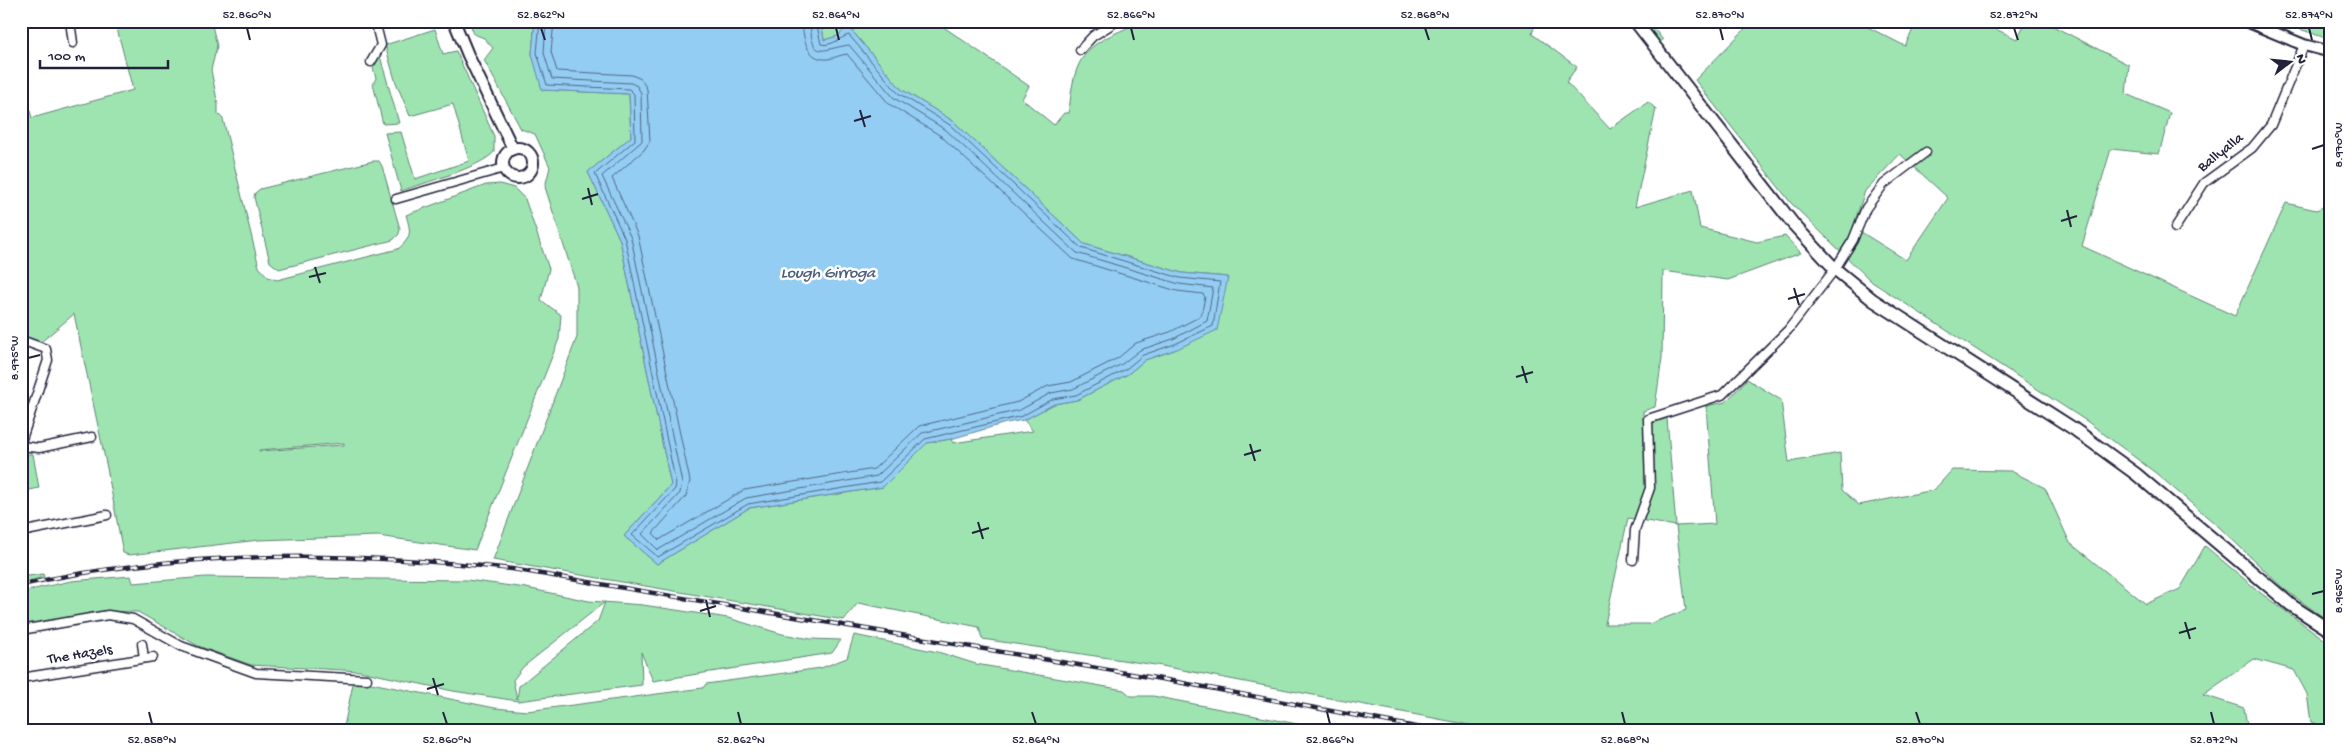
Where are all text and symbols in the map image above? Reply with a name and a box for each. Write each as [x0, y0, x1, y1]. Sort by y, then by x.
text: 52.860°N [223, 9, 271, 23]
text: 52.862°N [517, 9, 565, 23]
text: 52.864°N [812, 9, 860, 23]
text: 52.866°N [1107, 9, 1155, 23]
text: 52.868°N [1401, 9, 1449, 23]
text: 52.870°N [1696, 9, 1745, 23]
text: 52.872°N [1990, 9, 2038, 23]
text: 52.874°N [2285, 9, 2333, 23]
scale bar [40, 38, 168, 70]
north arrow [2264, 38, 2314, 88]
text: 100 m [47, 48, 86, 66]
text: N [2291, 52, 2310, 66]
text: 8.970°W [2333, 122, 2347, 168]
street label: Ballyalla [2194, 129, 2248, 177]
water label: Lough Girroga [781, 265, 876, 284]
text: 8.975°W [9, 336, 23, 380]
text: 8.965°W [2333, 569, 2347, 613]
street label: The Hazels [45, 641, 114, 669]
text: 52.858°N [128, 734, 176, 748]
text: 52.860°N [423, 734, 471, 748]
text: 52.862°N [717, 734, 765, 748]
text: 52.864°N [1012, 734, 1060, 748]
text: 52.866°N [1306, 734, 1354, 748]
text: 52.868°N [1601, 734, 1649, 748]
text: 52.870°N [1896, 734, 1945, 748]
text: 52.872°N [2190, 734, 2238, 748]

